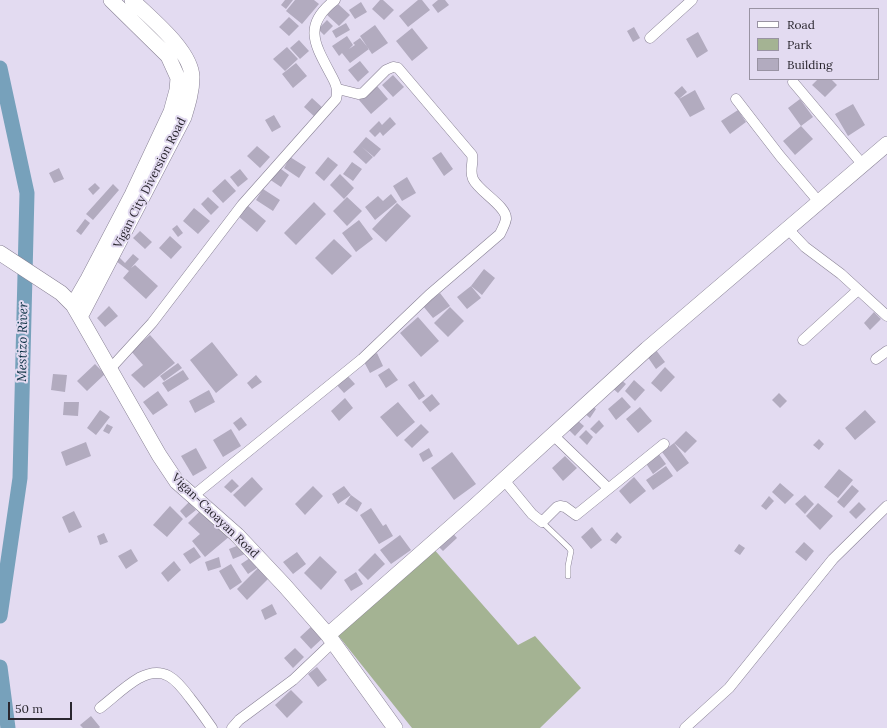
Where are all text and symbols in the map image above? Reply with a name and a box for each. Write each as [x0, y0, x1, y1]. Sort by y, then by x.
legend [749, 8, 879, 80]
text: Road [787, 17, 815, 32]
text: Park [787, 37, 812, 52]
text: Building [787, 57, 833, 72]
street label: Vigan City Diversion Road [111, 115, 189, 251]
water label: Mestizo River [15, 302, 31, 382]
street label: Vigan-Caoayan Road [168, 471, 262, 561]
scale bar [10, 694, 74, 720]
text: 50 m [15, 701, 43, 716]

